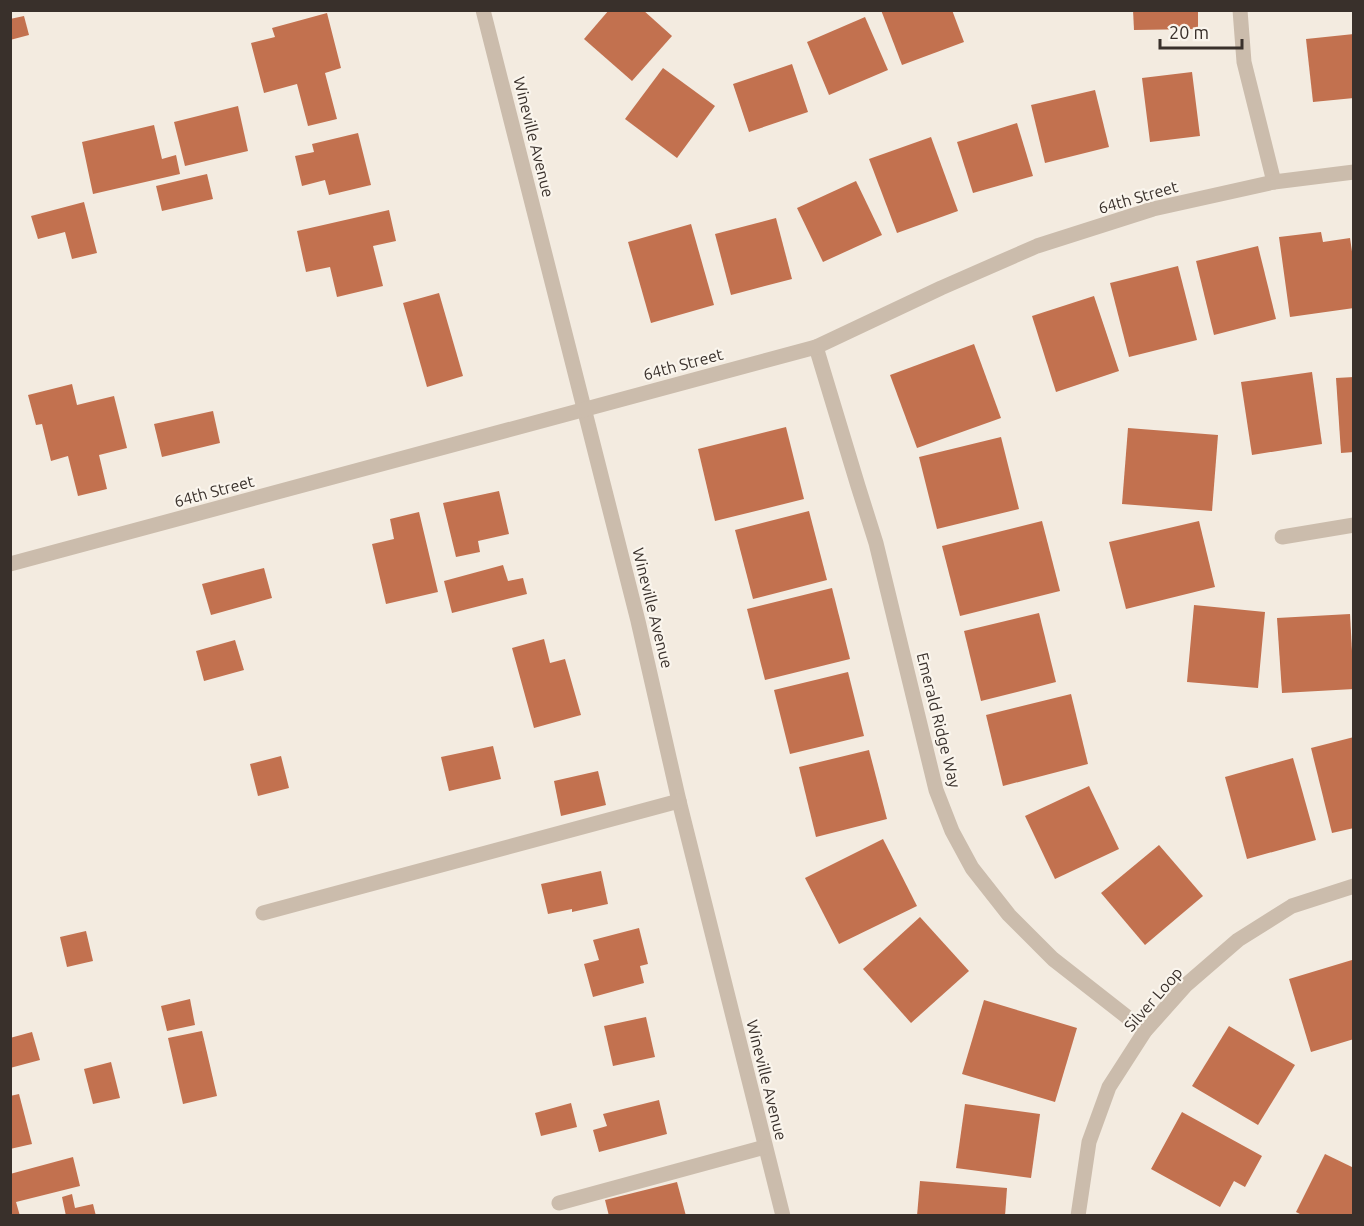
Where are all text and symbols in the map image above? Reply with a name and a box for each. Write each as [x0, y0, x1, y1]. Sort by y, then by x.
scale bar [1160, 12, 1242, 50]
text: 20 m [1169, 22, 1209, 42]
street label: Wineville Avenue [510, 75, 558, 199]
street label: 64th Street [1096, 177, 1180, 217]
street label: 64th Street [641, 345, 726, 383]
street label: 64th Street [172, 472, 257, 510]
street label: Wineville Avenue [629, 546, 677, 670]
street label: Emerald Ridge Way [914, 651, 965, 790]
street label: Silver Loop [1120, 963, 1186, 1035]
street label: Wineville Avenue [743, 1018, 791, 1142]

